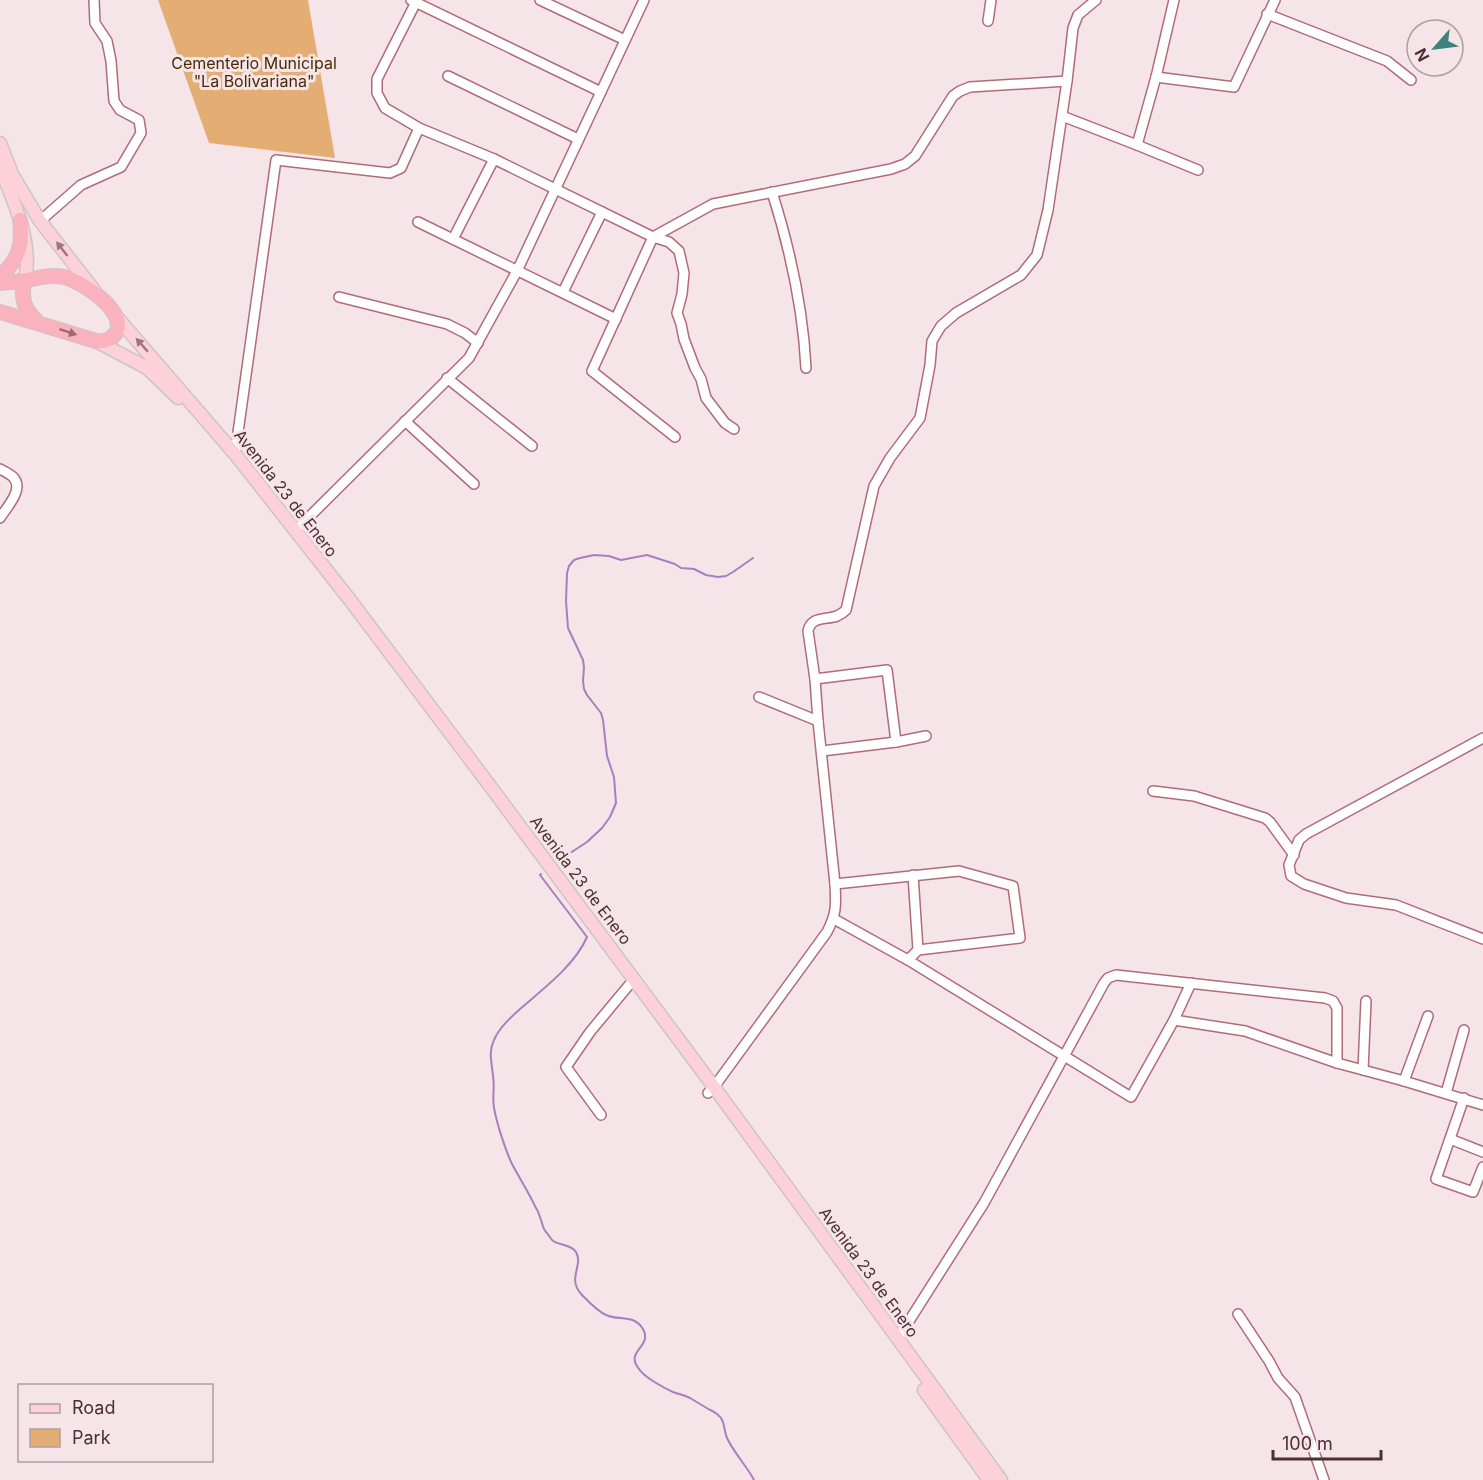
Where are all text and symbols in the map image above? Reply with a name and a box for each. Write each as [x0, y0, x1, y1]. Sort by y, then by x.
north arrow [1405, 18, 1465, 78]
text: N [1410, 45, 1433, 65]
park label: Cementerio Municipal "La Bolivariana" [171, 53, 337, 91]
one-way arrow [57, 242, 69, 257]
one-way arrow [59, 328, 77, 337]
one-way arrow [136, 338, 149, 353]
street label: Avenida 23 de Enero [230, 425, 342, 561]
street label: Avenida 23 de Enero [526, 812, 636, 948]
street label: Avenida 23 de Enero [815, 1203, 923, 1341]
legend [18, 1384, 213, 1462]
text: Road [72, 1397, 115, 1418]
scale bar [1273, 1423, 1381, 1461]
text: Park [72, 1427, 111, 1448]
text: 100 m [1282, 1433, 1333, 1454]

